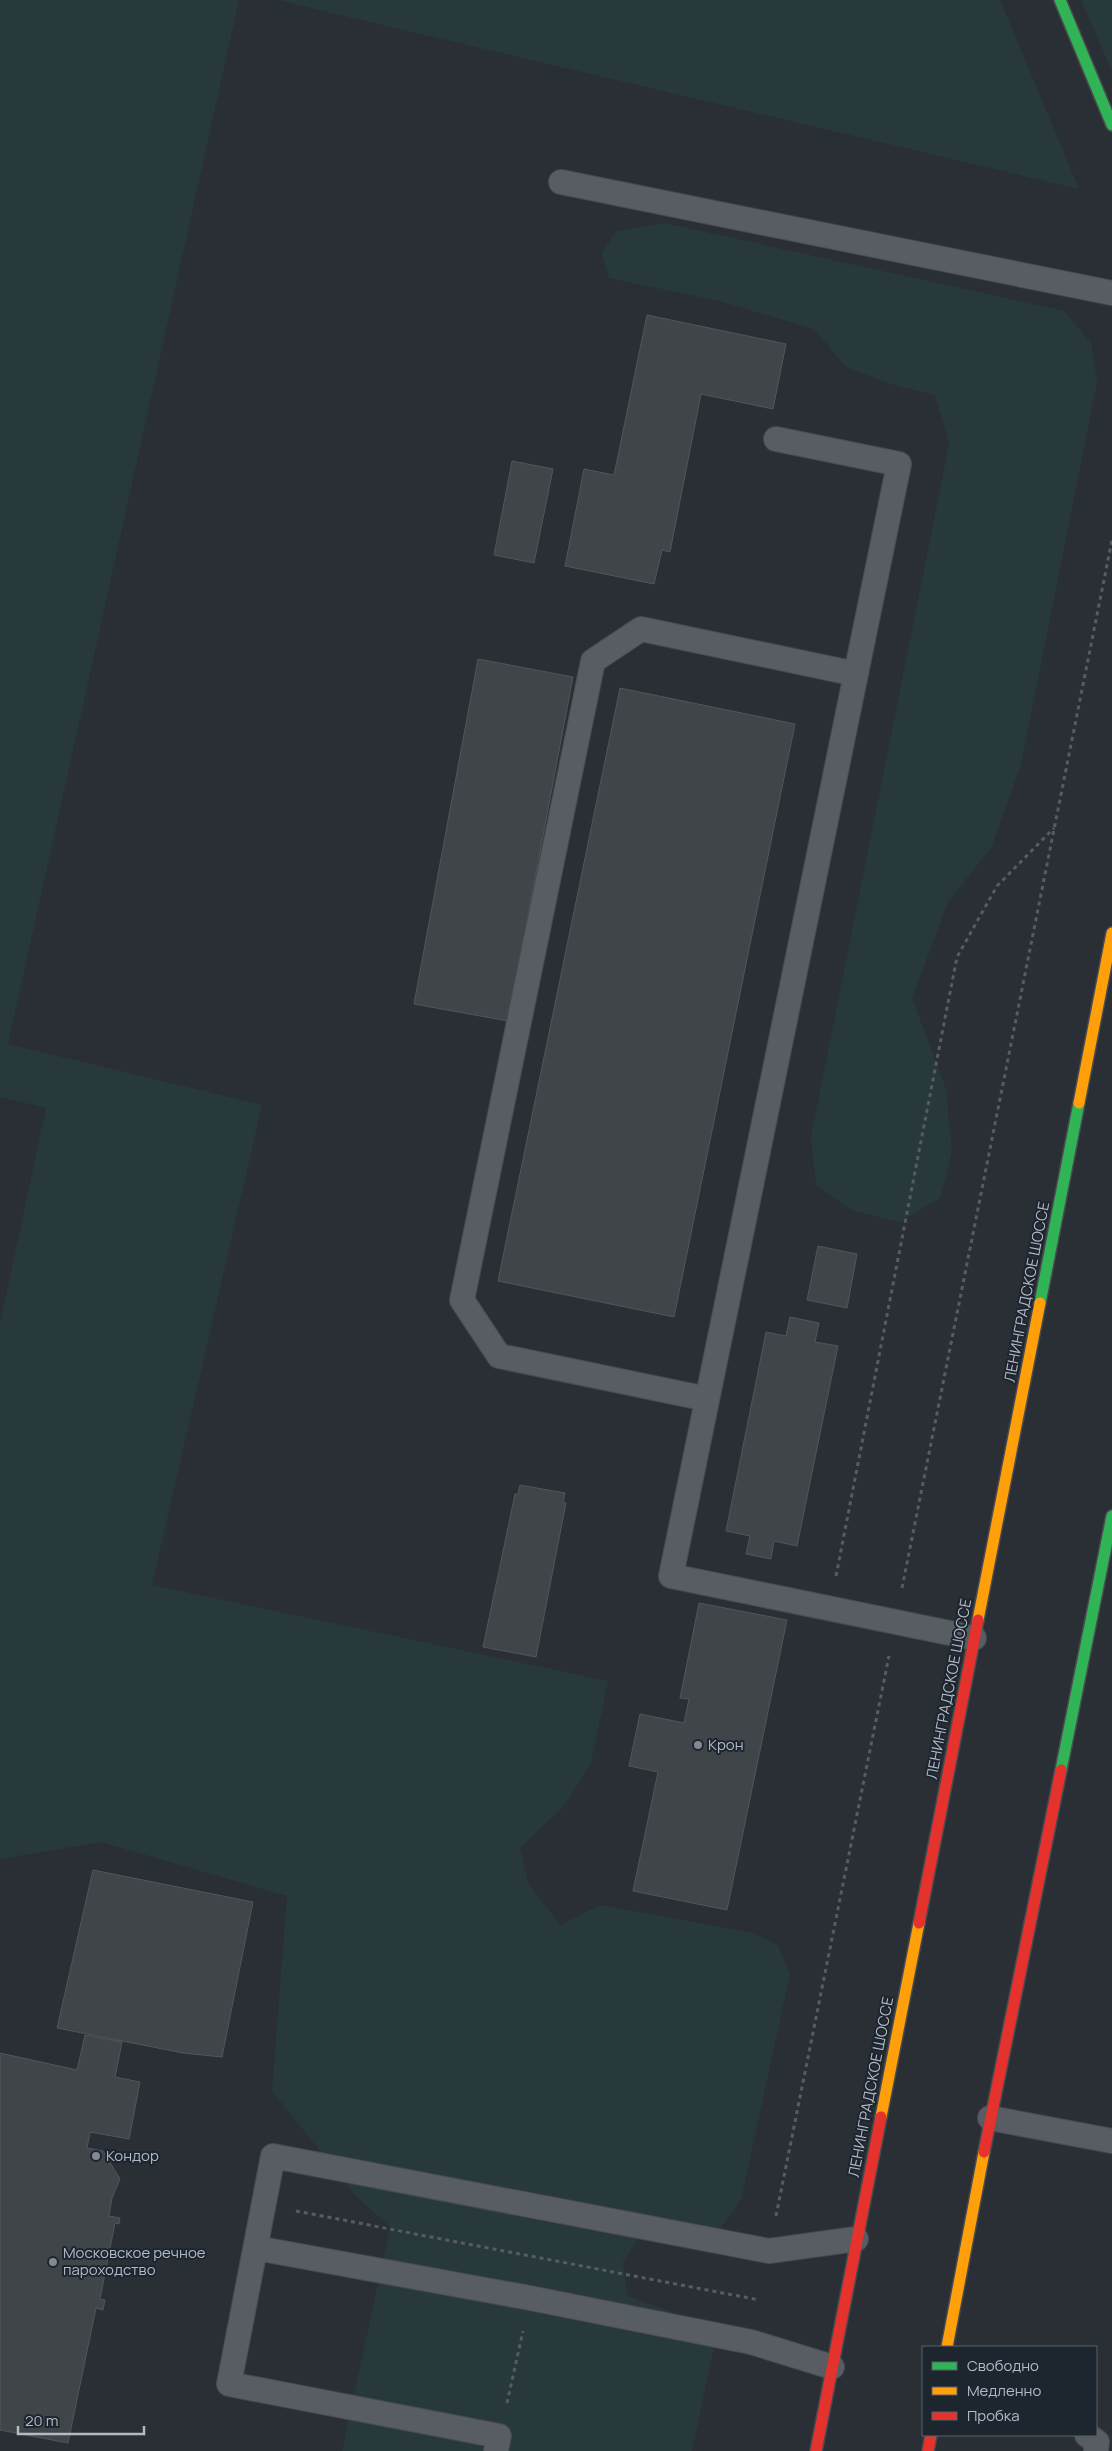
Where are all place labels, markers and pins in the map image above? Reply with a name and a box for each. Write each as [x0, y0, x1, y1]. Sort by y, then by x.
place label: Крон [708, 1734, 744, 1755]
marker: Крон [692, 1739, 704, 1751]
place label: Кондор [106, 2145, 159, 2166]
marker: Кондор [90, 2150, 102, 2162]
place label: Московское речное пароходство [63, 2242, 206, 2280]
marker: Московское речное пароходство [47, 2256, 59, 2268]

